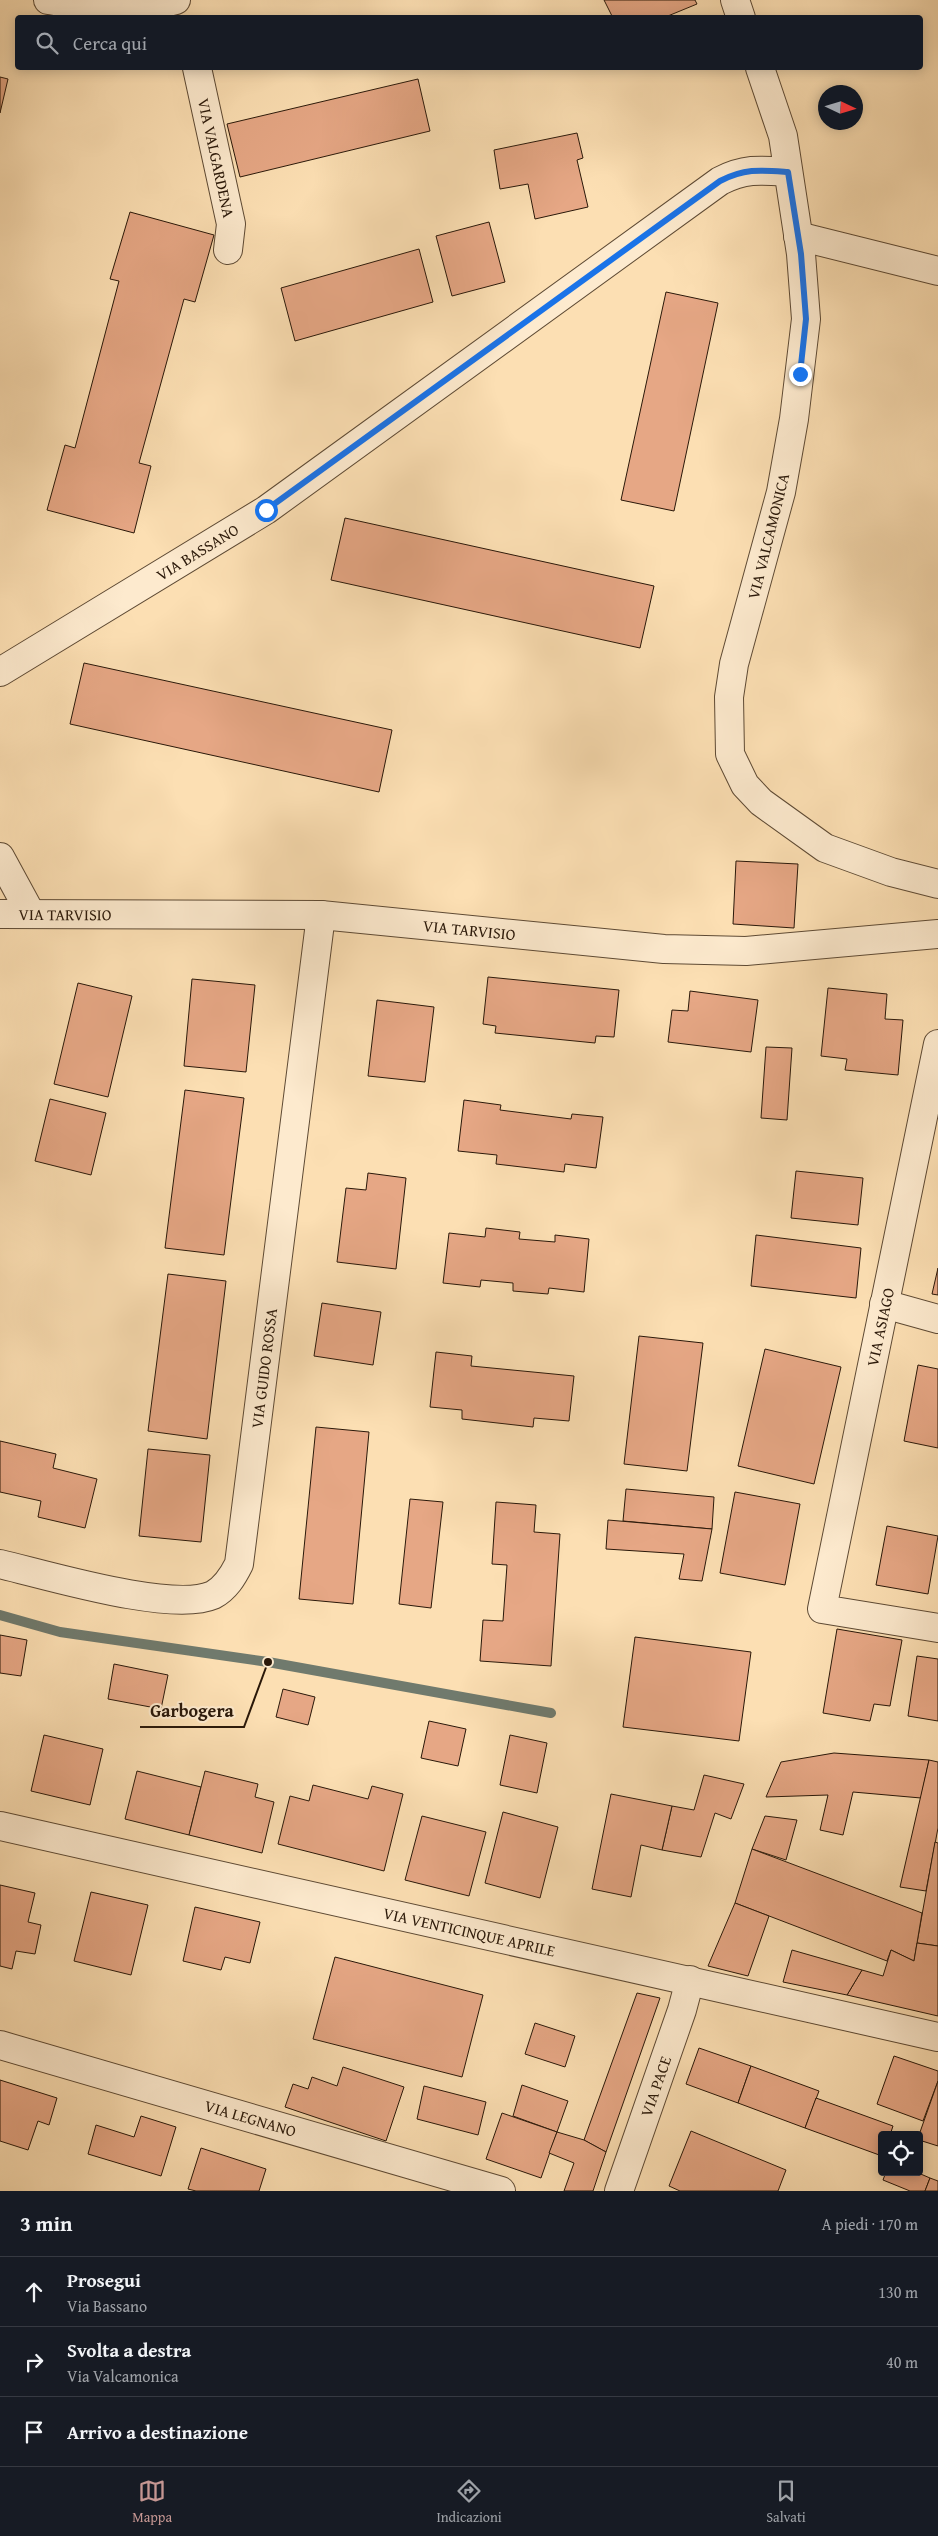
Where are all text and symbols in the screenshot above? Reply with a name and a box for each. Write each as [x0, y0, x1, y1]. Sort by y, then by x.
search box [15, 15, 923, 70]
icon: search [33, 29, 61, 57]
text: Cerca qui [73, 29, 147, 57]
north arrow [818, 85, 863, 130]
street label: VIA VALGARDENA [192, 96, 241, 220]
route end [789, 363, 812, 386]
street label: VIA VALCAMONICA [741, 470, 795, 602]
route start [255, 499, 278, 522]
street label: VIA BASSANO [151, 517, 243, 586]
street label: VIA TARVISIO [19, 902, 112, 926]
street label: VIA TARVISIO [422, 913, 517, 946]
street label: VIA ASIAGO [860, 1285, 900, 1368]
street label: VIA GUIDO ROSSA [244, 1306, 283, 1430]
callout: Garbogera [140, 1694, 244, 1727]
text: Garbogera [150, 1697, 235, 1724]
street label: VIA VENTICINQUE APRILE [381, 1901, 558, 1963]
street label: VIA PACE [634, 2053, 677, 2120]
street label: VIA LEGNANO [202, 2093, 299, 2143]
map controls [878, 2131, 923, 2176]
button: locate [878, 2131, 923, 2176]
text: 3 min [20, 2208, 72, 2239]
text: A piedi · 170 m [822, 2212, 918, 2236]
text: Prosegui [67, 2266, 141, 2294]
icon: ahead [20, 2278, 48, 2306]
text: 130 m [878, 2280, 918, 2304]
text: Via Bassano [67, 2294, 147, 2318]
text: Svolta a destra [67, 2336, 191, 2364]
icon: right [20, 2348, 48, 2376]
text: 40 m [886, 2350, 918, 2374]
text: Via Valcamonica [67, 2364, 179, 2388]
icon: arrive [20, 2418, 48, 2446]
text: Arrivo a destinazione [67, 2418, 248, 2446]
tab: Mappa [132, 2477, 172, 2527]
tab: Indicazioni [436, 2477, 502, 2527]
tab: Salvati [766, 2477, 806, 2527]

